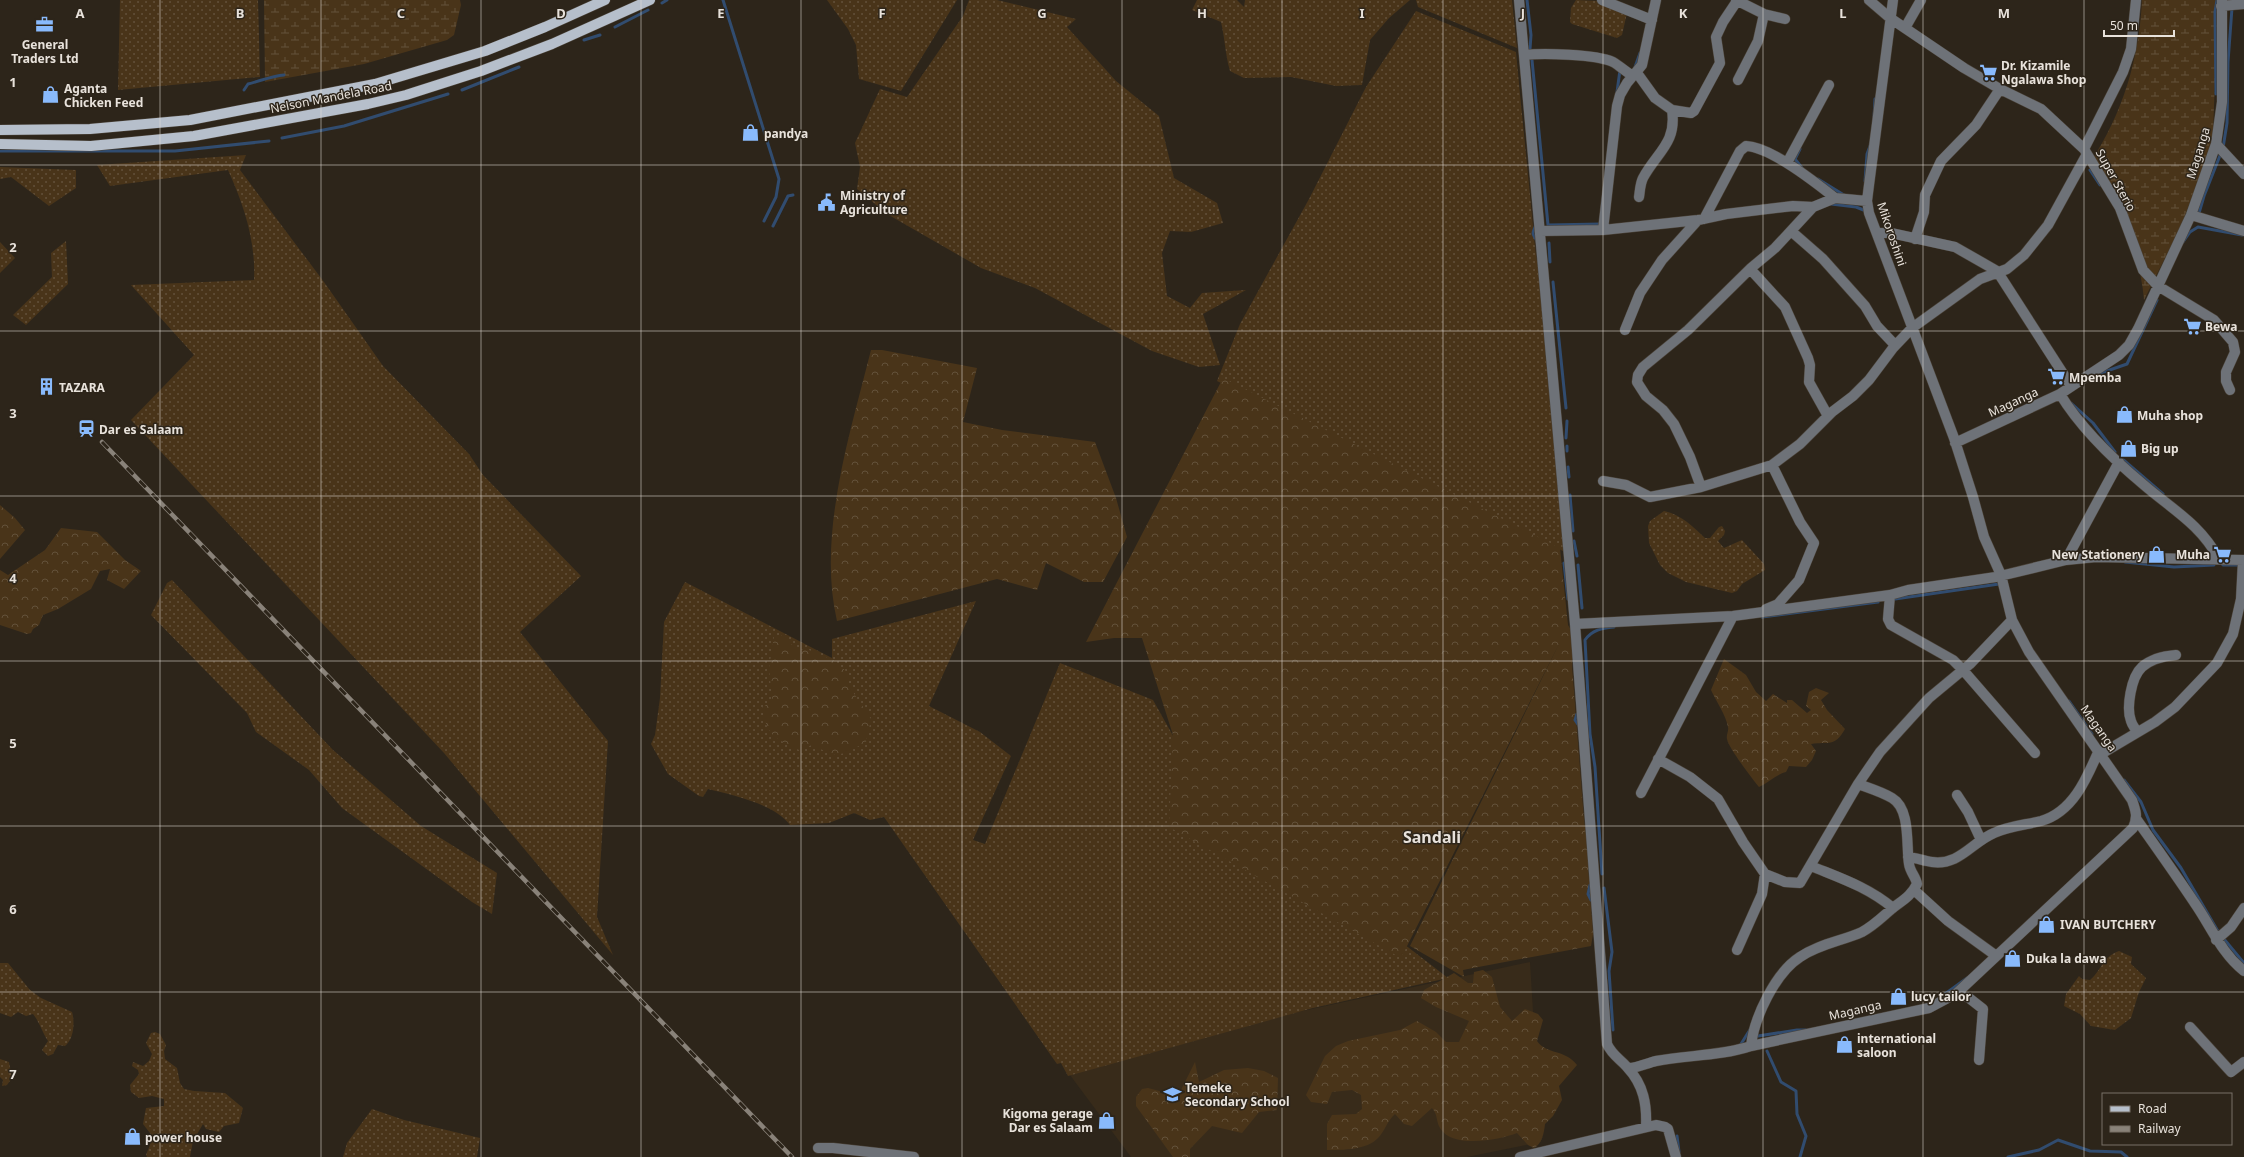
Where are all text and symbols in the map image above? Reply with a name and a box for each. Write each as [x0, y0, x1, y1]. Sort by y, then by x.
text: A [76, 4, 85, 22]
text: B [236, 4, 244, 22]
text: C [397, 4, 405, 22]
text: D [556, 4, 566, 22]
text: E [717, 4, 725, 22]
text: F [878, 4, 886, 22]
text: G [1037, 4, 1047, 22]
text: H [1197, 4, 1207, 22]
text: I [1359, 4, 1365, 22]
text: J [1520, 4, 1525, 22]
text: K [1679, 4, 1688, 22]
text: L [1839, 4, 1847, 22]
text: M [1998, 4, 2010, 22]
scale bar [2104, 12, 2174, 38]
office icon: General Traders Ltd [35, 15, 55, 35]
text: 50 m [2110, 17, 2138, 34]
place label: General Traders Ltd [11, 36, 79, 67]
place label: Dr. Kizamile Ngalawa Shop [2001, 57, 2087, 88]
supermarket icon: Dr. Kizamile Ngalawa Shop [1978, 62, 1998, 82]
text: 1 [9, 73, 17, 91]
street label: Nelson Mandela Road [269, 77, 393, 117]
place label: Aganta Chicken Feed [64, 80, 143, 111]
shop icon: Aganta Chicken Feed [41, 85, 61, 105]
shop icon: pandya [741, 123, 761, 143]
place label: pandya [764, 125, 808, 142]
street label: Maganga [2182, 125, 2214, 181]
street label: Super Sterio [2092, 146, 2140, 214]
place label: Ministry of Agriculture [840, 187, 908, 218]
public building icon: Ministry of Agriculture [817, 192, 837, 212]
street label: Mikoroshini [1873, 200, 1911, 268]
text: 2 [9, 238, 17, 256]
supermarket icon: Bewa [2182, 316, 2202, 336]
place label: Bewa [2205, 318, 2237, 335]
supermarket icon: Mpemba [2046, 367, 2066, 387]
place label: Mpemba [2069, 369, 2122, 386]
building icon: TAZARA [36, 377, 56, 397]
place label: TAZARA [59, 379, 106, 396]
street label: Maganga [1985, 383, 2041, 421]
text: 3 [9, 404, 17, 422]
shop icon: Muha shop [2114, 405, 2134, 425]
place label: Muha shop [2137, 407, 2204, 424]
station icon: Dar es Salaam [76, 419, 96, 439]
place label: Dar es Salaam [99, 421, 183, 438]
shop icon: Big up [2118, 438, 2138, 458]
place label: Big up [2141, 440, 2179, 457]
shop icon: New Stationery [2147, 544, 2167, 564]
supermarket icon: Muha [2213, 544, 2233, 564]
place label: New Stationery [2051, 546, 2144, 563]
place label: Muha [2176, 546, 2210, 563]
text: 4 [9, 569, 17, 587]
street label: Maganga [2077, 701, 2121, 755]
text: 5 [9, 734, 17, 752]
district label: Sandali [1403, 826, 1461, 848]
text: 6 [9, 900, 17, 918]
shop icon: IVAN BUTCHERY [2037, 914, 2057, 934]
place label: IVAN BUTCHERY [2060, 916, 2156, 933]
shop icon: Duka la dawa [2003, 948, 2023, 968]
place label: Duka la dawa [2026, 950, 2106, 967]
shop icon: lucy tailor [1888, 986, 1908, 1006]
place label: lucy tailor [1911, 988, 1972, 1005]
street label: Maganga [1827, 996, 1883, 1024]
place label: international saloon [1857, 1030, 1936, 1061]
shop icon: international saloon [1834, 1035, 1854, 1055]
text: 7 [9, 1065, 17, 1083]
place label: Temeke Secondary School [1185, 1079, 1290, 1110]
school or university icon: Temeke Secondary School [1162, 1084, 1182, 1104]
legend [2102, 1093, 2232, 1145]
text: Road [2138, 1100, 2167, 1117]
place label: Kigoma gerage Dar es Salaam [1003, 1105, 1093, 1136]
shop icon: Kigoma gerage Dar es Salaam [1096, 1110, 1116, 1130]
text: Railway [2138, 1120, 2182, 1137]
shop icon: power house [122, 1127, 142, 1147]
place label: power house [145, 1129, 222, 1146]

